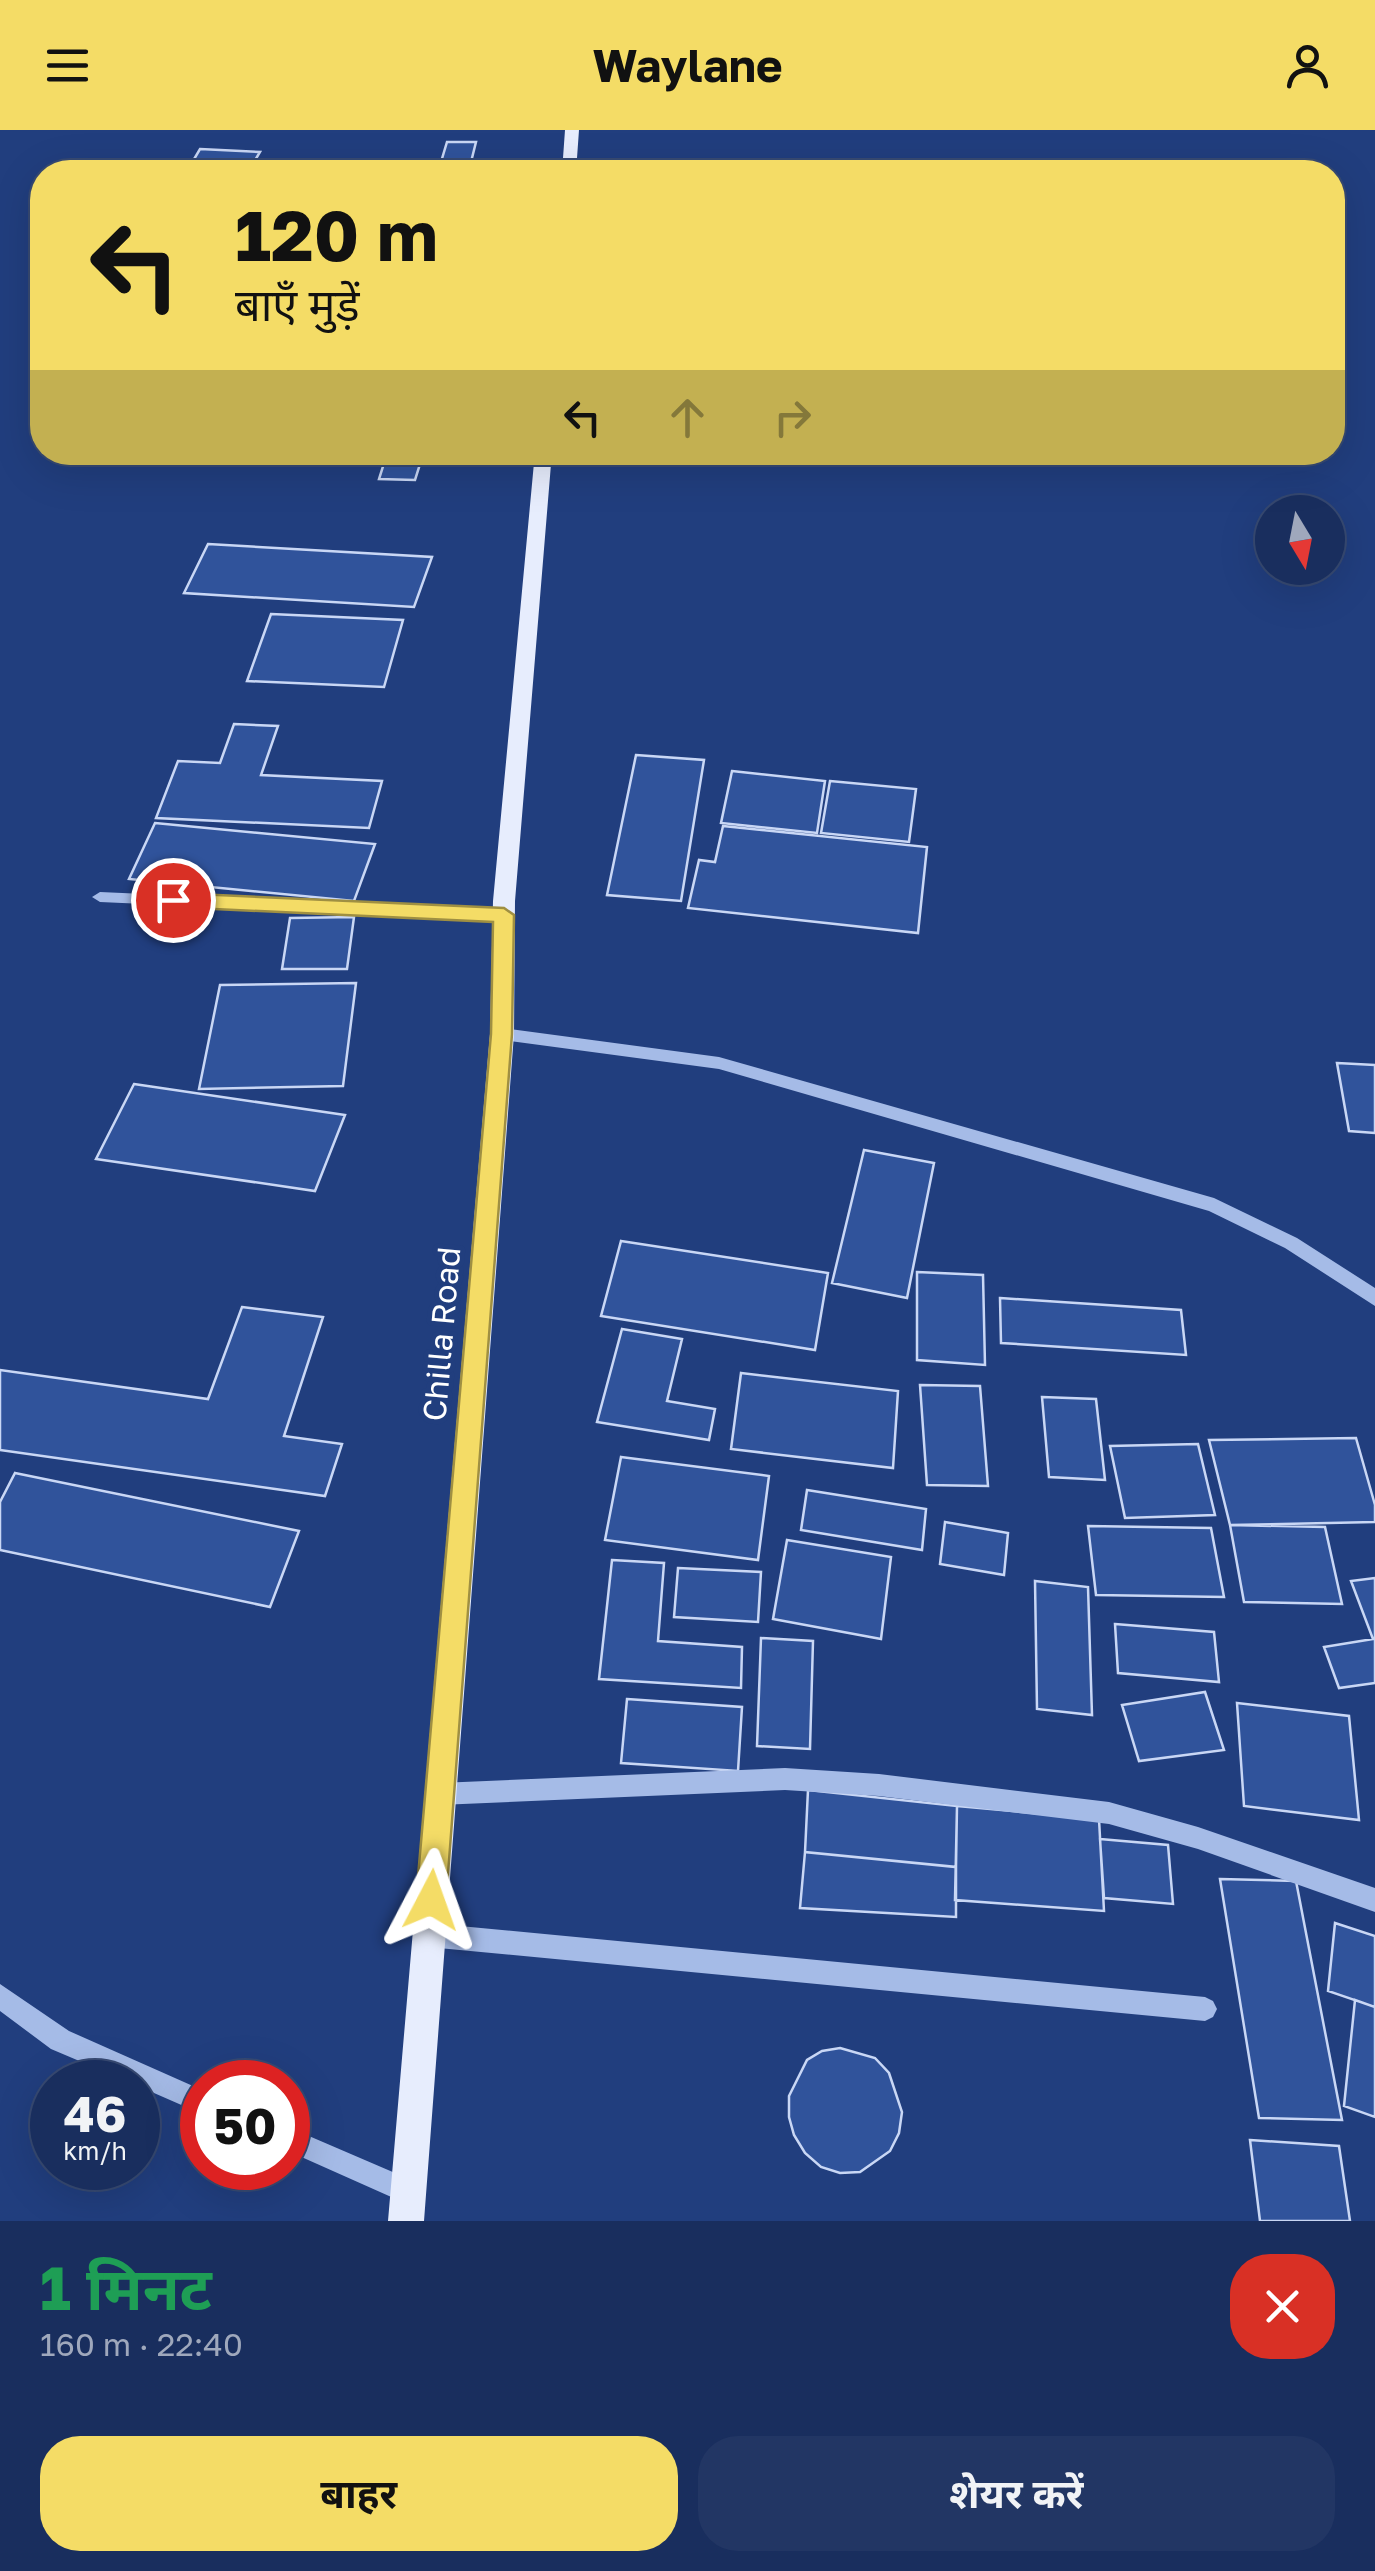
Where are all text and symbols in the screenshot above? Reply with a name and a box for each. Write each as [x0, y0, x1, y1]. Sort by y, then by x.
icon: menu [40, 38, 95, 93]
text: Waylane [592, 38, 783, 92]
icon: person [1280, 38, 1335, 93]
text: 120 m [235, 192, 438, 276]
icon: left [70, 200, 200, 330]
text: बाएँ मुड़ें [235, 277, 359, 331]
icon: left [555, 390, 610, 445]
icon: ahead [660, 390, 715, 445]
icon: right [765, 390, 820, 445]
north arrow [1255, 495, 1345, 585]
map controls [1255, 495, 1345, 585]
pin [131, 858, 216, 943]
icon: arrive [146, 873, 201, 928]
street label: Chilla Road [414, 1245, 468, 1423]
position arrow [379, 1848, 483, 1952]
speed limit sign: 50 [180, 2060, 310, 2190]
text: 46 [63, 2083, 126, 2143]
text: km/h [63, 2135, 127, 2166]
text: 1 मिनट [40, 2251, 212, 2323]
button: close [1230, 2254, 1335, 2359]
text: 160 m · 22:40 [40, 2325, 243, 2363]
button: बाहर [40, 2436, 678, 2551]
button: शेयर करें [698, 2436, 1335, 2551]

